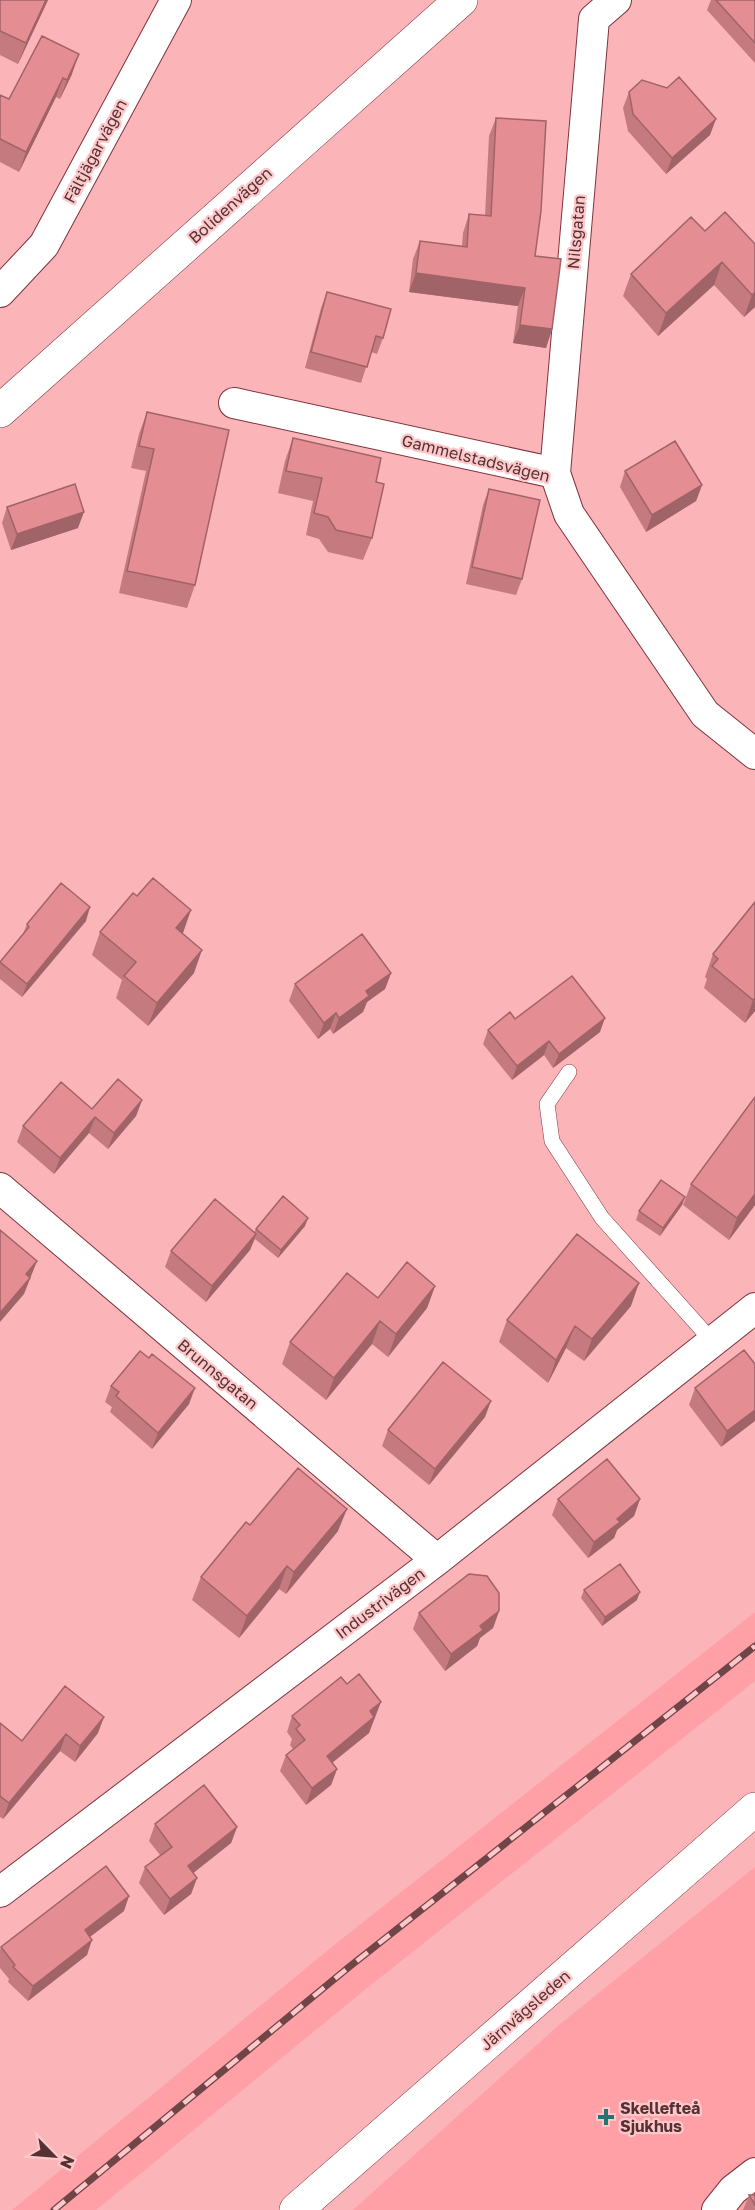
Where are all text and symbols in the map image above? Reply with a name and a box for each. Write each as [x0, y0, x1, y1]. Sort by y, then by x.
street label: Fältjägarvägen [59, 96, 131, 206]
street label: Bolidenvägen [184, 162, 276, 248]
street label: Nilsgatan [563, 194, 589, 270]
street label: Gammelstadsvägen [400, 430, 552, 486]
street label: Brunnsgatan [174, 1335, 262, 1413]
street label: Industrivägen [331, 1563, 429, 1643]
street label: Järnvägsleden [476, 1965, 574, 2055]
place label: Skellefteå Sjukhus [620, 2098, 700, 2136]
marker: Skellefteå Sjukhus [597, 2108, 615, 2126]
north arrow [24, 2126, 84, 2186]
text: N [56, 2153, 79, 2172]

